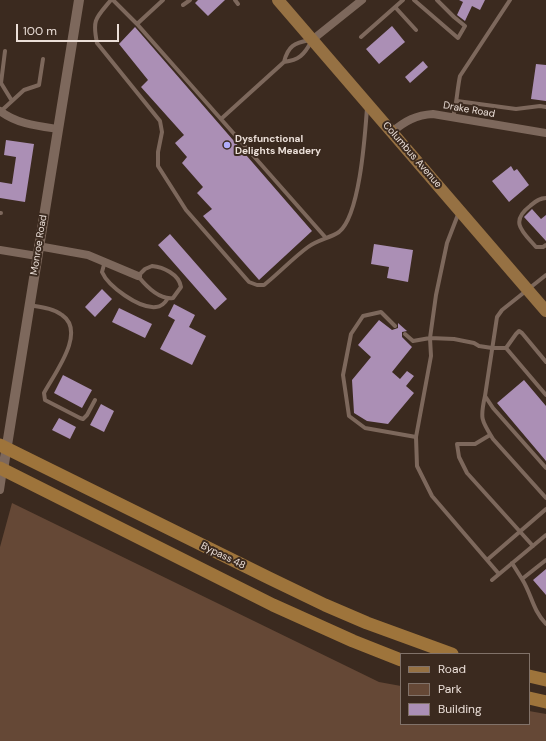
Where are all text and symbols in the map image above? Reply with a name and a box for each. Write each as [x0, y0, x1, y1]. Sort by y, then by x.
scale bar [18, 16, 121, 42]
text: 100 m [23, 23, 57, 39]
street label: Drake Road [442, 100, 496, 120]
street label: Columbus Avenue [380, 120, 444, 190]
place label: Dysfunctional Delights Meadery [235, 133, 321, 156]
marker: Dysfunctional Delights Meadery [222, 140, 232, 150]
street label: Monroe Road [28, 214, 50, 276]
street label: Bypass 48 [199, 540, 247, 572]
legend [400, 653, 530, 725]
text: Road [438, 661, 466, 677]
text: Park [438, 681, 462, 697]
text: Building [438, 701, 482, 717]

